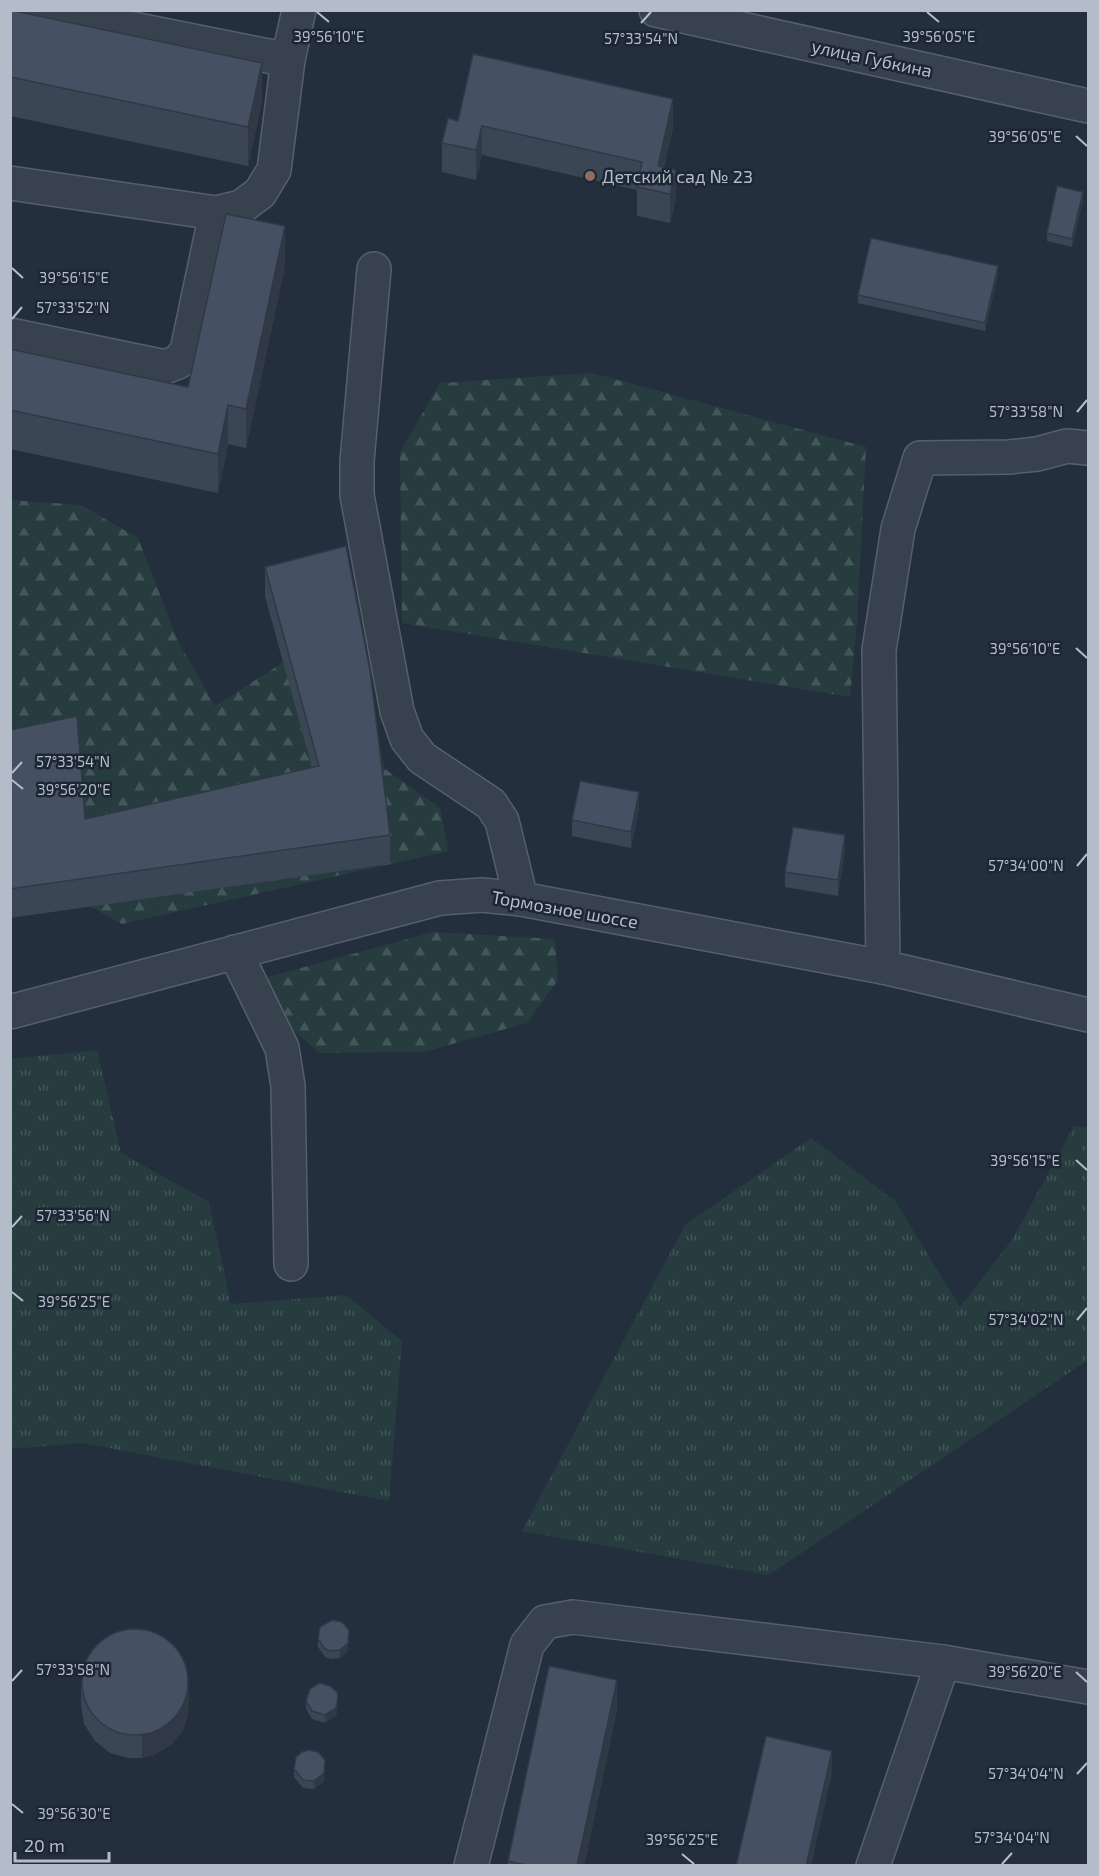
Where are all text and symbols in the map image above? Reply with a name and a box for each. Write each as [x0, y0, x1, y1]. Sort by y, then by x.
text: 39°56'10"E [294, 27, 364, 45]
text: 39°56'05"E [903, 27, 975, 45]
text: 57°33'54"N [604, 29, 678, 47]
street label: улица Губкина [810, 35, 934, 81]
text: 39°56'05"E [989, 127, 1061, 145]
place label: Детский сад № 23 [602, 165, 753, 187]
marker: Детский сад № 23 [583, 169, 597, 183]
text: 39°56'15"E [39, 268, 109, 286]
text: 57°33'52"N [36, 298, 110, 316]
text: 57°33'58"N [989, 402, 1063, 420]
text: 39°56'10"E [990, 639, 1060, 657]
text: 57°33'54"N [36, 752, 110, 770]
text: 39°56'20"E [37, 780, 111, 798]
text: 57°34'00"N [988, 856, 1064, 874]
street label: Тормозное шоссе [490, 885, 640, 933]
text: 39°56'15"E [990, 1151, 1060, 1169]
text: 57°33'56"N [36, 1206, 110, 1224]
text: 39°56'25"E [38, 1292, 110, 1310]
text: 57°34'02"N [988, 1310, 1064, 1328]
text: 57°33'58"N [36, 1660, 110, 1678]
text: 39°56'20"E [988, 1662, 1062, 1680]
text: 57°34'04"N [988, 1764, 1064, 1782]
text: 39°56'30"E [37, 1804, 111, 1822]
scale bar [15, 1825, 110, 1863]
text: 57°34'04"N [974, 1828, 1050, 1846]
text: 39°56'25"E [646, 1830, 718, 1848]
text: 20 m [24, 1834, 65, 1856]

